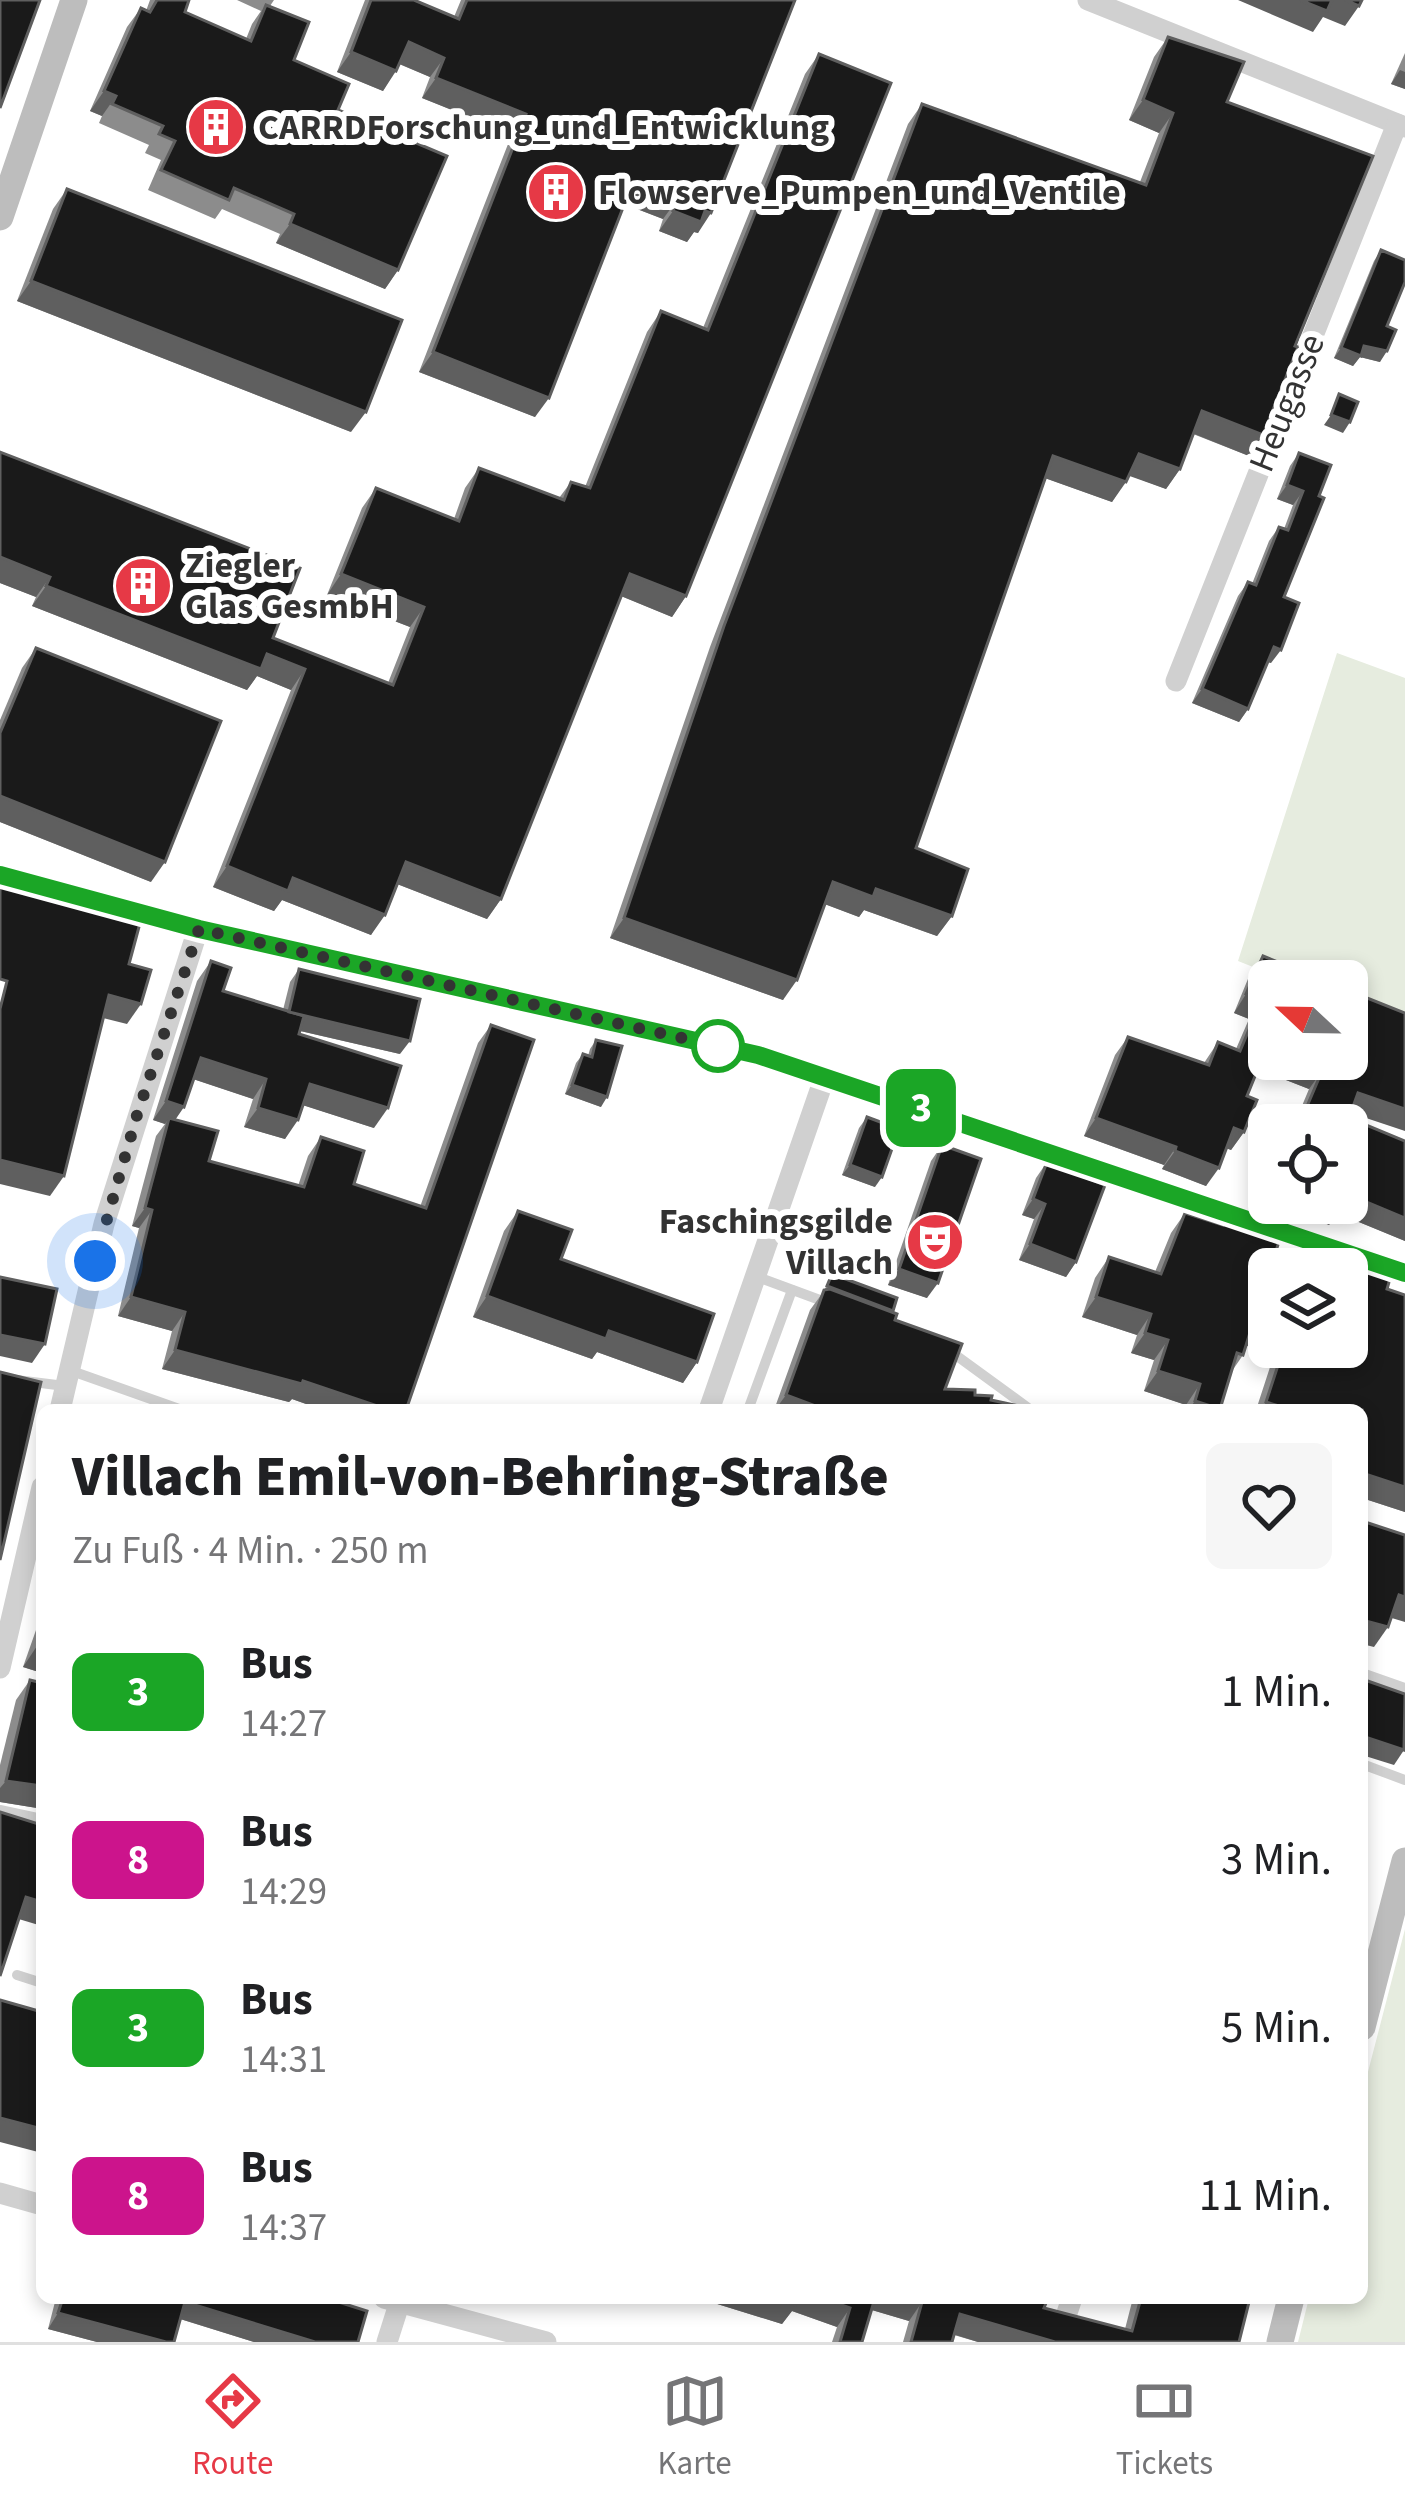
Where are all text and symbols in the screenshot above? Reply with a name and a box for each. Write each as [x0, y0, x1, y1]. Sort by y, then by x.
building icon: CARRDForschung_und_Entwicklung [185, 96, 247, 158]
place label: CARRDForschung_und_Entwicklung [258, 102, 829, 153]
building icon: Flowserve_Pumpen_und_Ventile [525, 161, 587, 223]
place label: Flowserve_Pumpen_und_Ventile [598, 167, 1121, 218]
street label: Heugasse [1236, 326, 1338, 480]
place label: Ziegler Glas GesmbH [185, 540, 394, 632]
building icon: Ziegler Glas GesmbH [112, 555, 174, 617]
north arrow [1248, 960, 1368, 1080]
map controls [1248, 960, 1368, 1368]
unlabelled marker [693, 1021, 743, 1071]
line badge: 3 [882, 1069, 960, 1147]
text: 3 [910, 1078, 932, 1138]
button: locate [1248, 1104, 1368, 1224]
place label: Faschingsgilde Villach [659, 1196, 893, 1288]
theatre icon: Faschingsgilde Villach [904, 1211, 966, 1273]
your location [65, 1231, 125, 1291]
button: layers [1248, 1248, 1368, 1368]
text: Villach Emil-von-Behring-Straße [72, 1437, 889, 1518]
button: heart [1206, 1443, 1332, 1569]
text: Zu Fuß · 4 Min. · 250 m [72, 1523, 429, 1579]
text: Bus [240, 1632, 313, 1696]
text: 1 Min. [1221, 1660, 1332, 1724]
text: 3 [127, 1662, 149, 1722]
text: 14:27 [240, 1696, 327, 1752]
text: Bus [240, 1800, 313, 1864]
text: 3 Min. [1221, 1828, 1332, 1892]
text: 8 [127, 1830, 149, 1890]
text: 14:29 [240, 1864, 327, 1920]
text: Bus [240, 1968, 313, 2032]
text: 5 Min. [1221, 1996, 1332, 2060]
text: 3 [127, 1998, 149, 2058]
text: 14:31 [240, 2032, 327, 2088]
text: Bus [240, 2136, 313, 2200]
text: 11 Min. [1199, 2164, 1332, 2228]
text: 8 [127, 2166, 149, 2226]
text: 14:37 [240, 2200, 327, 2256]
tab: Route [192, 2368, 273, 2487]
tab: Karte [657, 2368, 732, 2487]
tab: Tickets [1116, 2368, 1213, 2487]

